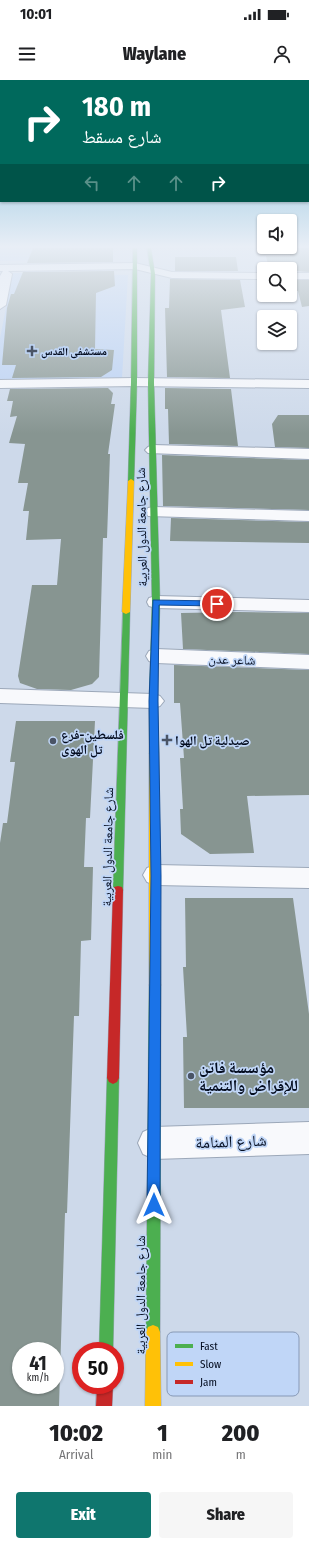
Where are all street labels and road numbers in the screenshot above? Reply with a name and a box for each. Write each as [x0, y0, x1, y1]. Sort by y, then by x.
street label: شارع جامعة الدول العربية [133, 467, 152, 587]
street label: شاعر عدن [208, 651, 256, 669]
street label: شارع جامعة الدول العربية [99, 787, 118, 907]
street label: شارع المنامة [195, 1131, 267, 1153]
street label: شارع جامعة الدول العربية [133, 1235, 150, 1355]

